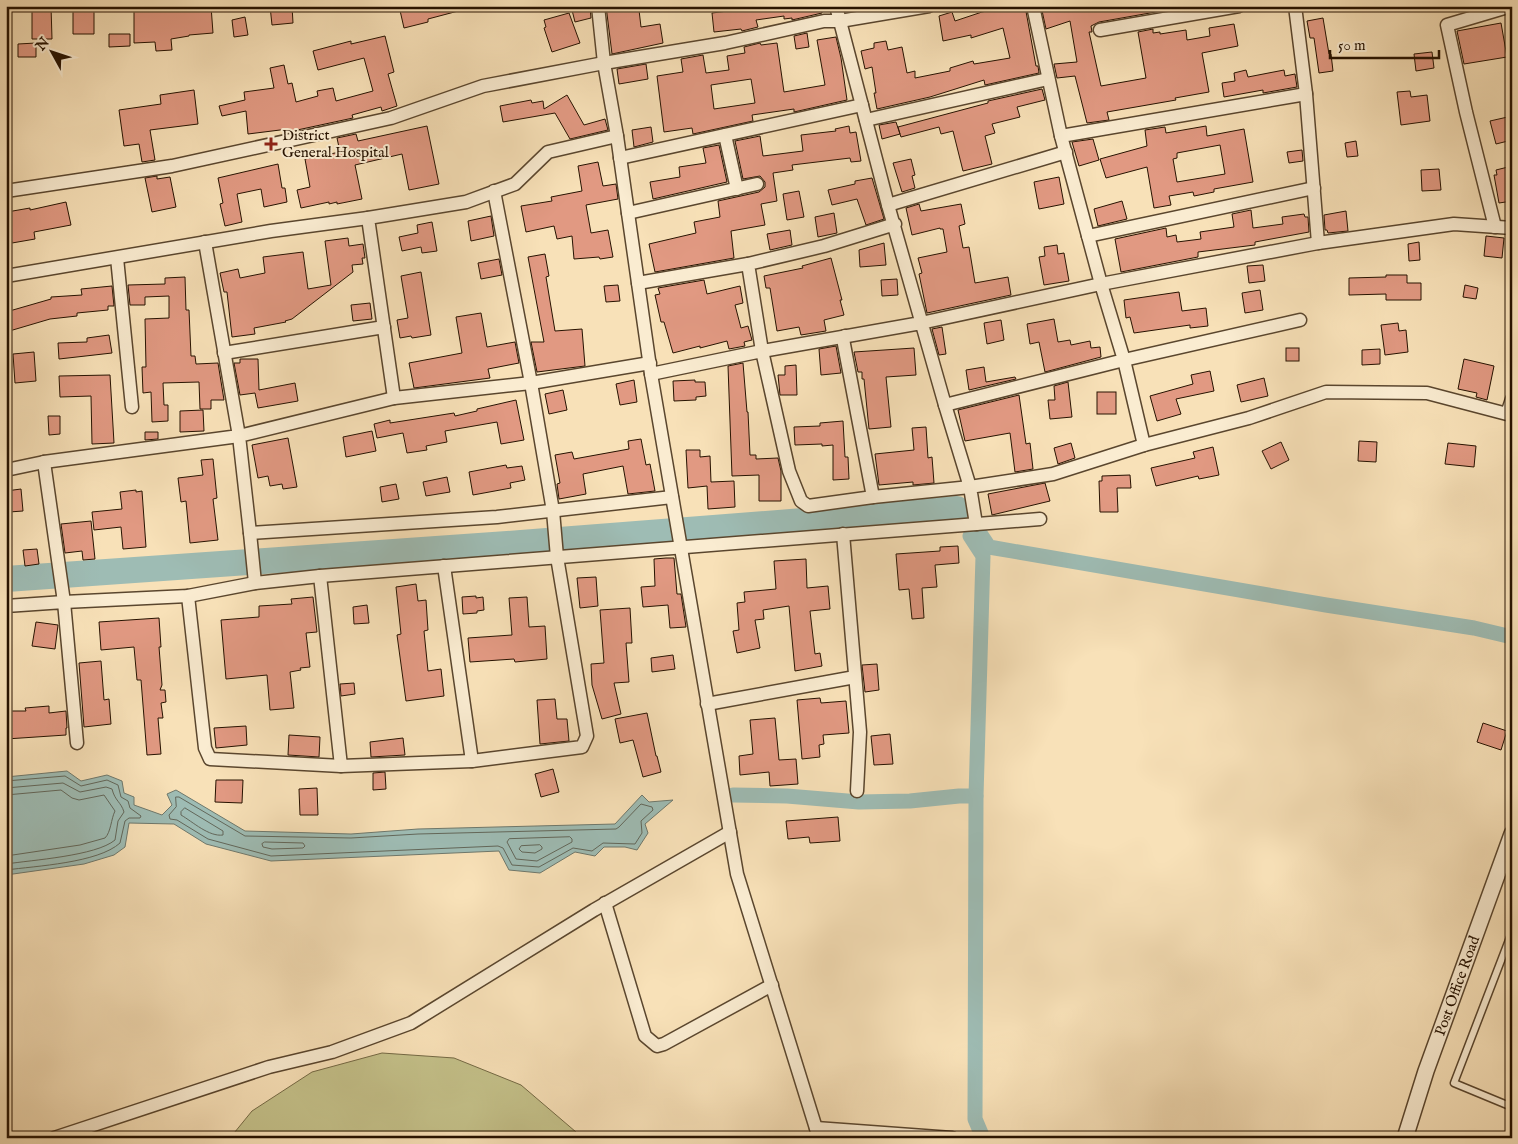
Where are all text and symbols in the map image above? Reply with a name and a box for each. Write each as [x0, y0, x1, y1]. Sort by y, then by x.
north arrow [28, 28, 78, 78]
scale bar [1330, 28, 1439, 60]
text: N [31, 34, 54, 55]
text: 50 m [1338, 36, 1366, 55]
place label: District General Hospital [282, 126, 390, 162]
marker: District General Hospital [264, 137, 278, 151]
street label: Post Office Road [1431, 932, 1485, 1038]

